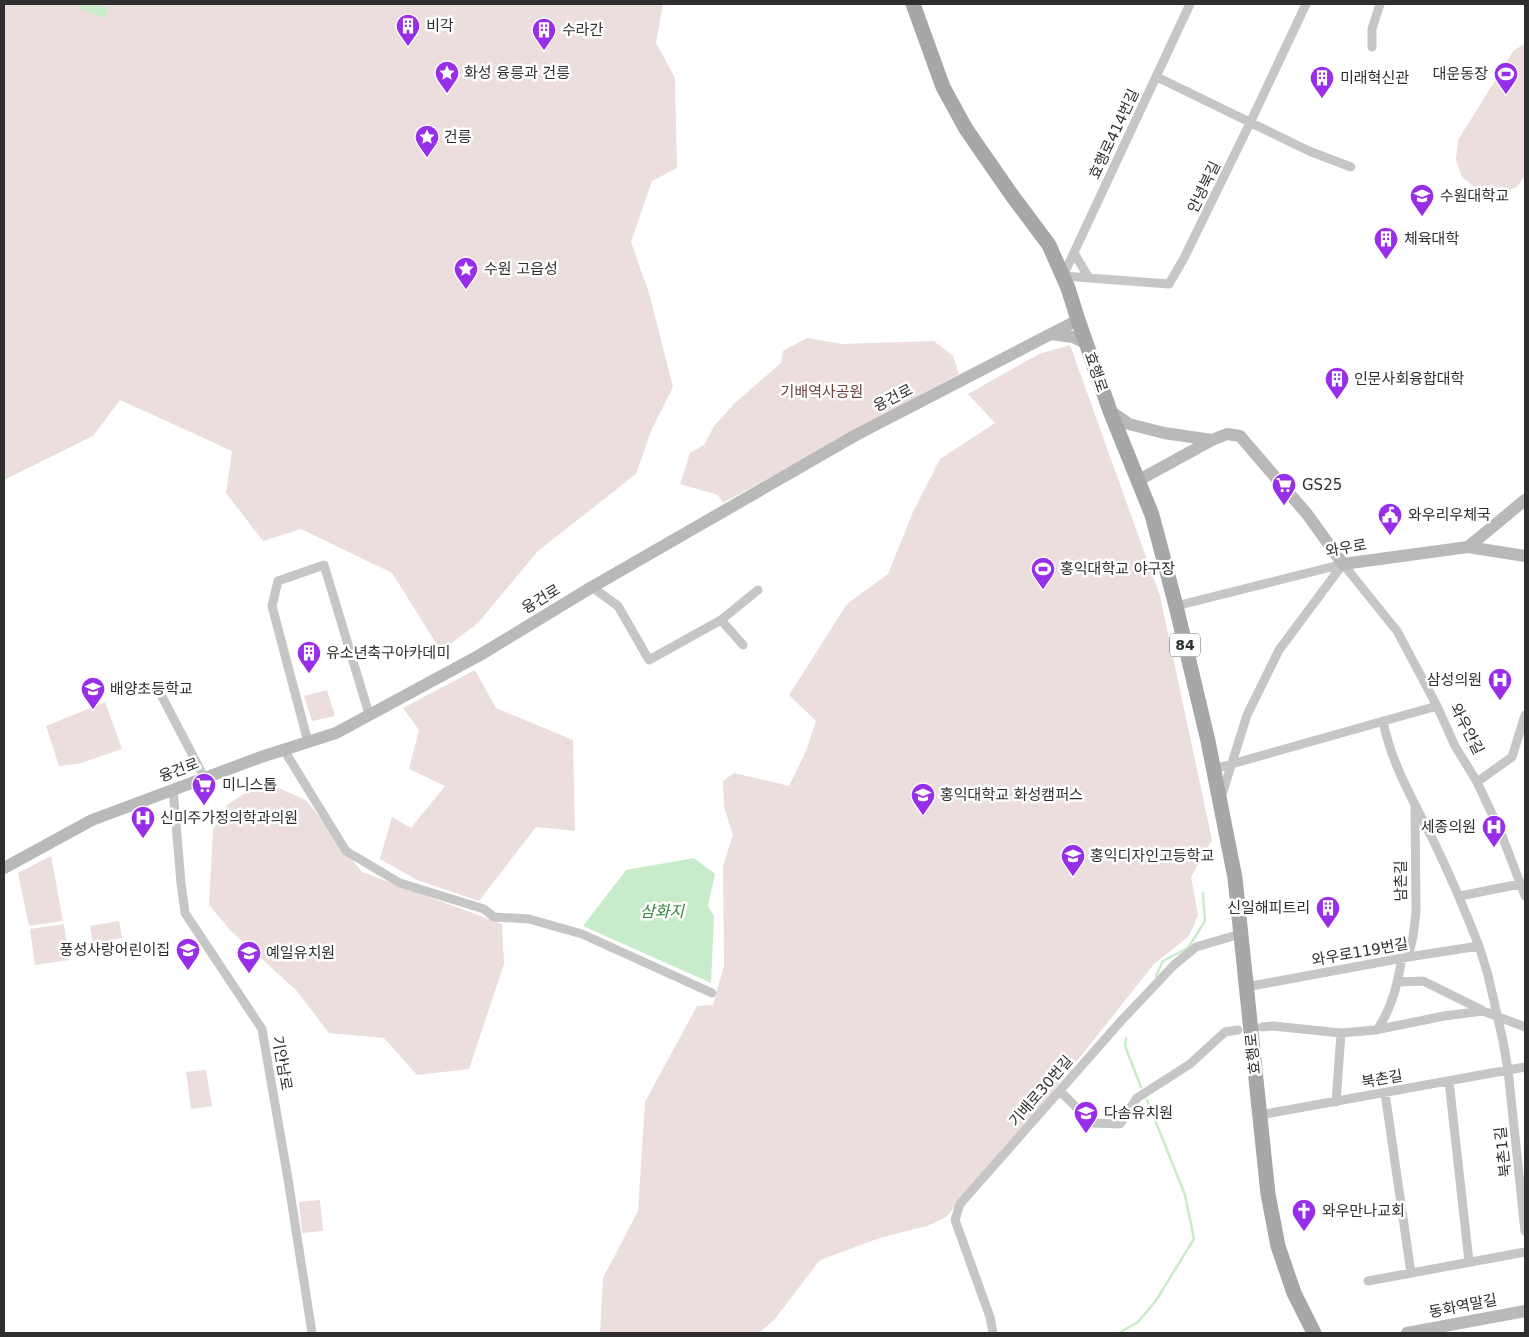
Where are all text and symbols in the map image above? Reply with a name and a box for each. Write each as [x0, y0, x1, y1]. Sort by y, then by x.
building icon: 비각 [395, 13, 421, 47]
place label: 비각 [426, 17, 454, 35]
building icon: 수라간 [531, 17, 557, 51]
place label: 수라간 [562, 21, 604, 39]
place icon: 화성 융릉과 건릉 [434, 60, 460, 94]
sports icon: 대운동장 [1493, 61, 1519, 95]
place label: 화성 융릉과 건릉 [464, 64, 570, 82]
building icon: 미래혁신관 [1309, 65, 1335, 99]
place label: 대운동장 [1433, 65, 1488, 83]
place label: 미래혁신관 [1340, 69, 1409, 87]
street label: 효행로414번길 [1085, 86, 1143, 182]
place icon: 건릉 [414, 124, 440, 158]
place label: 건릉 [444, 128, 472, 146]
street label: 안녕북길 [1184, 158, 1224, 216]
school or university icon: 수원대학교 [1409, 183, 1435, 217]
place label: 수원대학교 [1440, 187, 1509, 205]
building icon: 체육대학 [1373, 226, 1399, 260]
place label: 체육대학 [1404, 230, 1459, 248]
place icon: 수원 고읍성 [453, 256, 479, 290]
place label: 수원 고읍성 [484, 260, 558, 278]
street label: 효행로 [1081, 349, 1111, 395]
building icon: 인문사회융합대학 [1324, 366, 1350, 400]
place label: 인문사회융합대학 [1354, 370, 1465, 388]
street label: 융건로 [870, 381, 916, 415]
park label: 기배역사공원 [781, 383, 863, 401]
supermarket icon: GS25 [1271, 472, 1297, 506]
place label: GS25 [1302, 476, 1342, 494]
public building icon: 와우리우체국 [1377, 502, 1403, 536]
place label: 와우리우체국 [1408, 506, 1491, 524]
street label: 와우로 [1324, 536, 1368, 560]
sports icon: 홍익대학교 야구장 [1030, 556, 1056, 590]
place label: 홍익대학교 야구장 [1060, 560, 1175, 578]
street label: 융건로 [519, 581, 563, 617]
road number: 84 [1170, 634, 1200, 656]
building icon: 유소년축구아카데미 [296, 640, 322, 674]
place label: 유소년축구아카데미 [326, 644, 450, 662]
hospital icon: 삼성의원 [1487, 667, 1513, 701]
place label: 삼성의원 [1427, 671, 1482, 689]
school or university icon: 배양초등학교 [80, 676, 106, 710]
place label: 배양초등학교 [110, 680, 193, 698]
street label: 와우안길 [1446, 700, 1488, 758]
street label: 융건로 [156, 754, 202, 786]
supermarket icon: 미니스톱 [191, 772, 217, 806]
place label: 미니스톱 [222, 776, 277, 794]
school or university icon: 홍익대학교 화성캠퍼스 [910, 782, 936, 816]
place label: 홍익대학교 화성캠퍼스 [940, 786, 1083, 804]
hospital icon: 신미주가정의학과의원 [130, 805, 156, 839]
place label: 신미주가정의학과의원 [160, 809, 298, 827]
hospital icon: 세종의원 [1481, 814, 1507, 848]
place label: 세종의원 [1421, 818, 1476, 836]
school or university icon: 홍익디자인고등학교 [1060, 843, 1086, 877]
place label: 홍익디자인고등학교 [1090, 847, 1214, 865]
street label: 남촌길 [1392, 860, 1410, 902]
building icon: 신일해피트리 [1315, 895, 1341, 929]
place label: 신일해피트리 [1227, 899, 1310, 917]
water label: 삼화지 [640, 902, 685, 921]
street label: 와우로119번길 [1310, 935, 1410, 969]
school or university icon: 풍성사랑어린이집 [175, 937, 201, 971]
school or university icon: 예일유치원 [236, 940, 262, 974]
place label: 풍성사랑어린이집 [60, 941, 170, 959]
place label: 예일유치원 [266, 944, 335, 962]
street label: 효행로 [1242, 1032, 1264, 1076]
street label: 기안남로 [268, 1034, 296, 1092]
street label: 기배로30번길 [1005, 1052, 1077, 1130]
street label: 북촌길 [1360, 1067, 1404, 1091]
school or university icon: 다솜유치원 [1073, 1100, 1099, 1134]
place label: 다솜유치원 [1104, 1104, 1173, 1122]
street label: 북촌1길 [1491, 1126, 1515, 1178]
church icon: 와우만나교회 [1291, 1198, 1317, 1232]
place label: 와우만나교회 [1322, 1202, 1405, 1220]
street label: 동화역말길 [1427, 1291, 1499, 1321]

